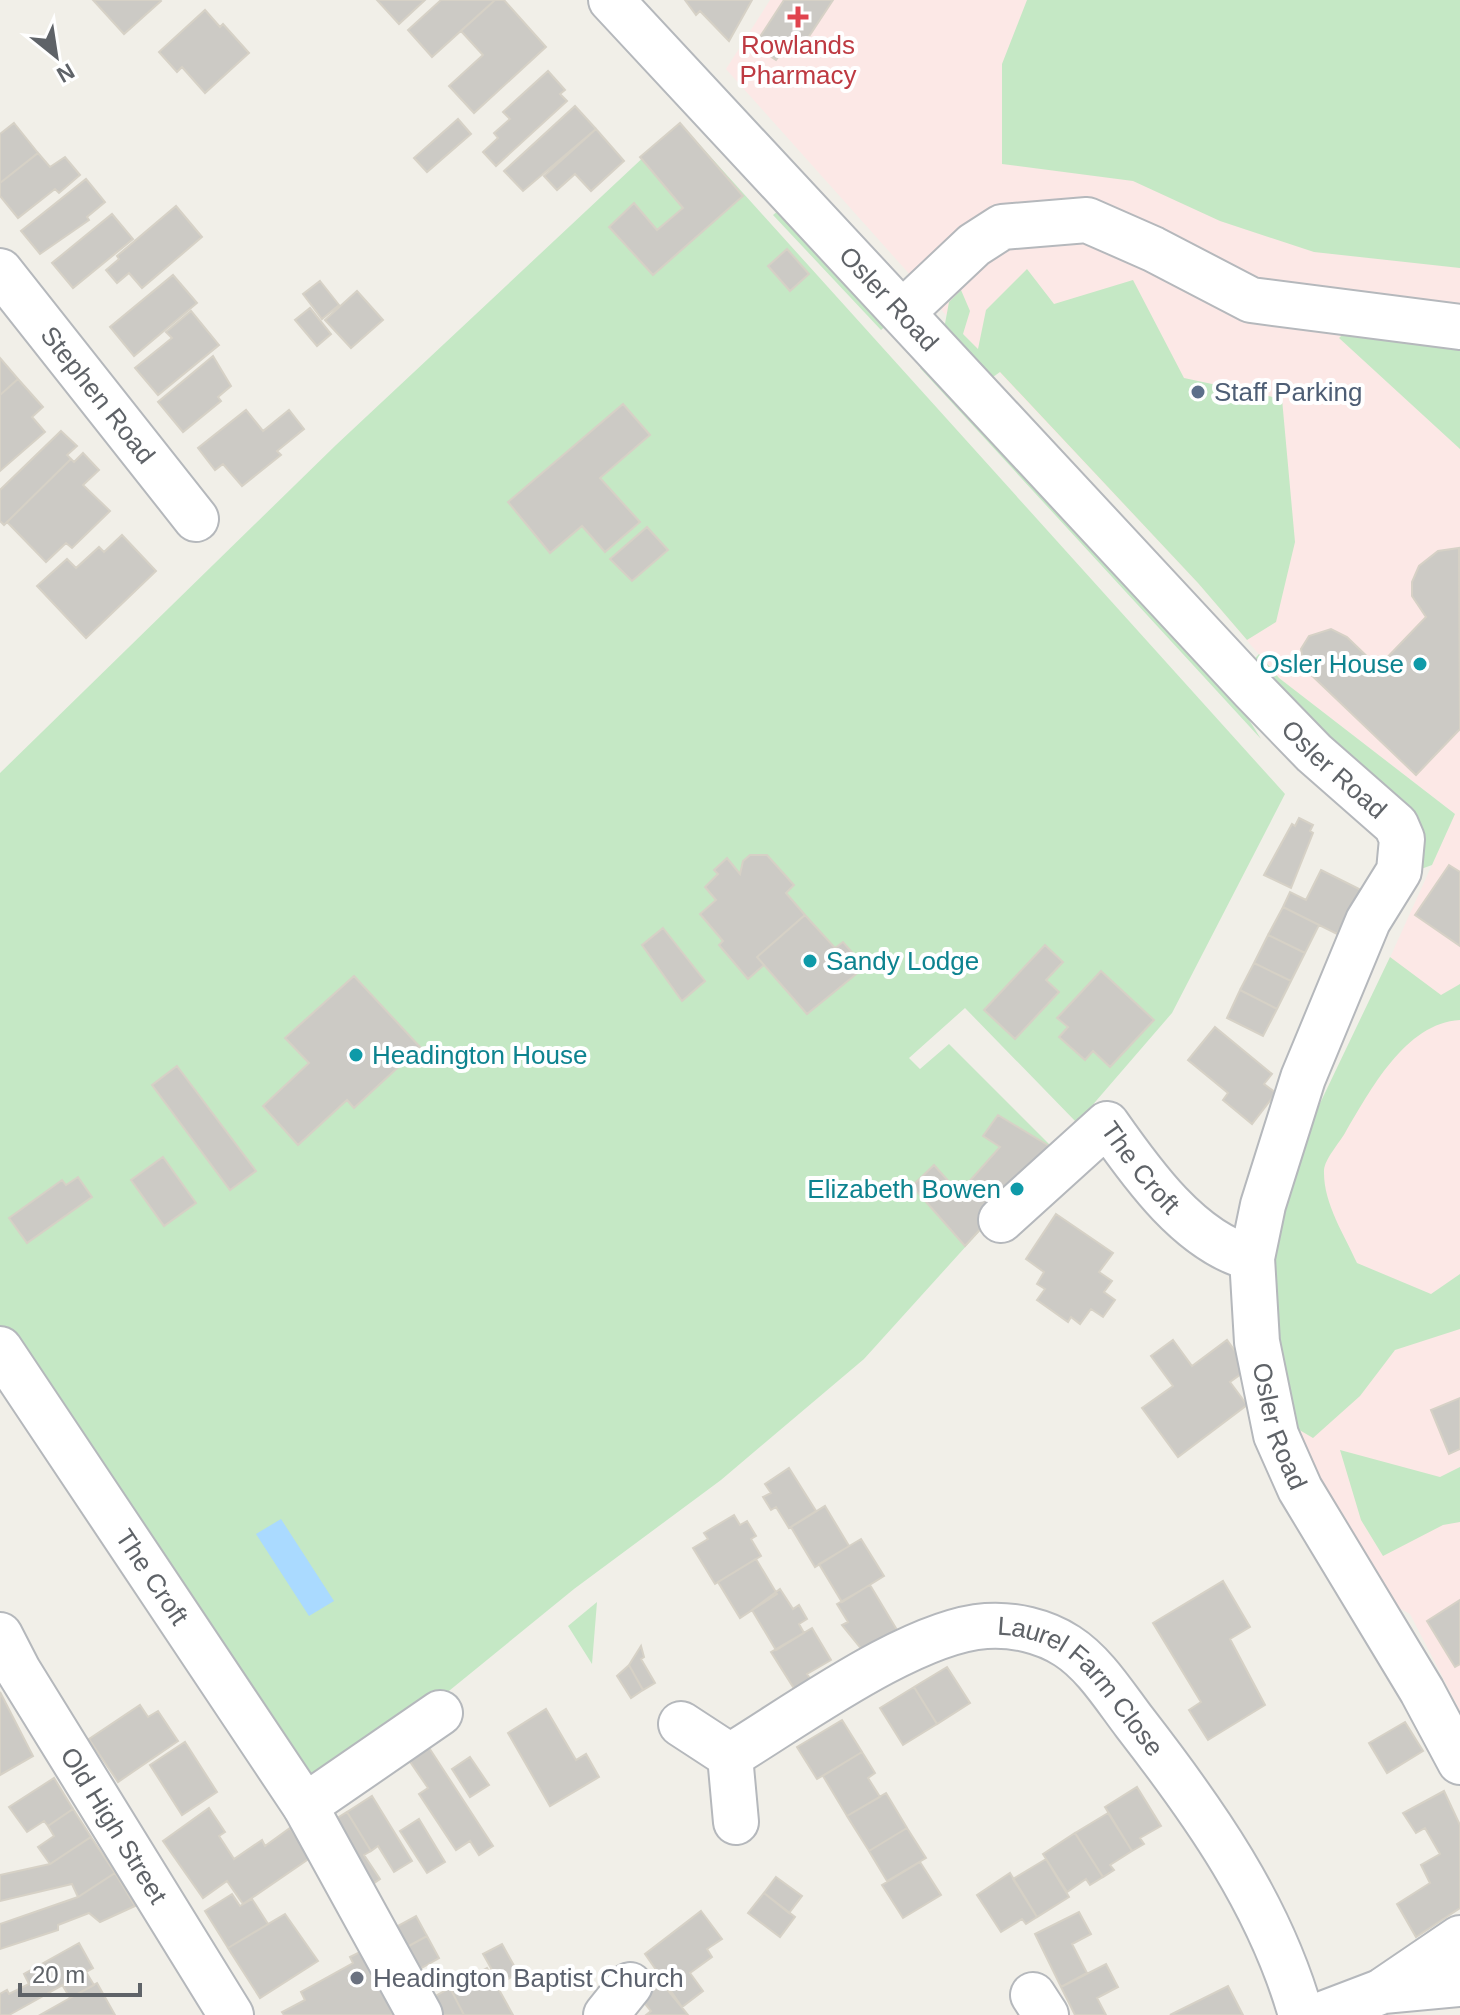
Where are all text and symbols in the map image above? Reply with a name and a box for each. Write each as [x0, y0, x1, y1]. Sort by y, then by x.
marker: Rowlands Pharmacy [789, 8, 807, 26]
north arrow [16, 16, 96, 96]
place label: Rowlands Pharmacy [739, 30, 857, 90]
text: N [53, 58, 79, 88]
street label: Osler Road [833, 240, 945, 357]
street label: Stephen Road [35, 320, 161, 470]
place label: Staff Parking [1214, 377, 1362, 407]
marker: Staff Parking [1189, 383, 1207, 401]
place label: Osler House [1260, 649, 1404, 679]
marker: Osler House [1411, 655, 1429, 673]
street label: Osler Road [1275, 714, 1393, 825]
place label: Sandy Lodge [826, 946, 979, 976]
marker: Sandy Lodge [801, 952, 819, 970]
place label: Headington House [372, 1040, 587, 1070]
marker: Headington House [347, 1046, 365, 1064]
street label: The Croft [1095, 1116, 1186, 1220]
place label: Elizabeth Bowen [807, 1174, 1001, 1204]
marker: Elizabeth Bowen [1008, 1180, 1026, 1198]
street label: Osler Road [1247, 1360, 1313, 1494]
street label: The Croft [110, 1523, 195, 1631]
street label: Laurel Farm Close [997, 1611, 1170, 1762]
street label: Old High Street [54, 1742, 174, 1910]
scale bar [20, 1947, 140, 1997]
text: 20 m [32, 1961, 85, 1988]
place label: Headington Baptist Church [373, 1963, 684, 1993]
marker: Headington Baptist Church [348, 1969, 366, 1987]

